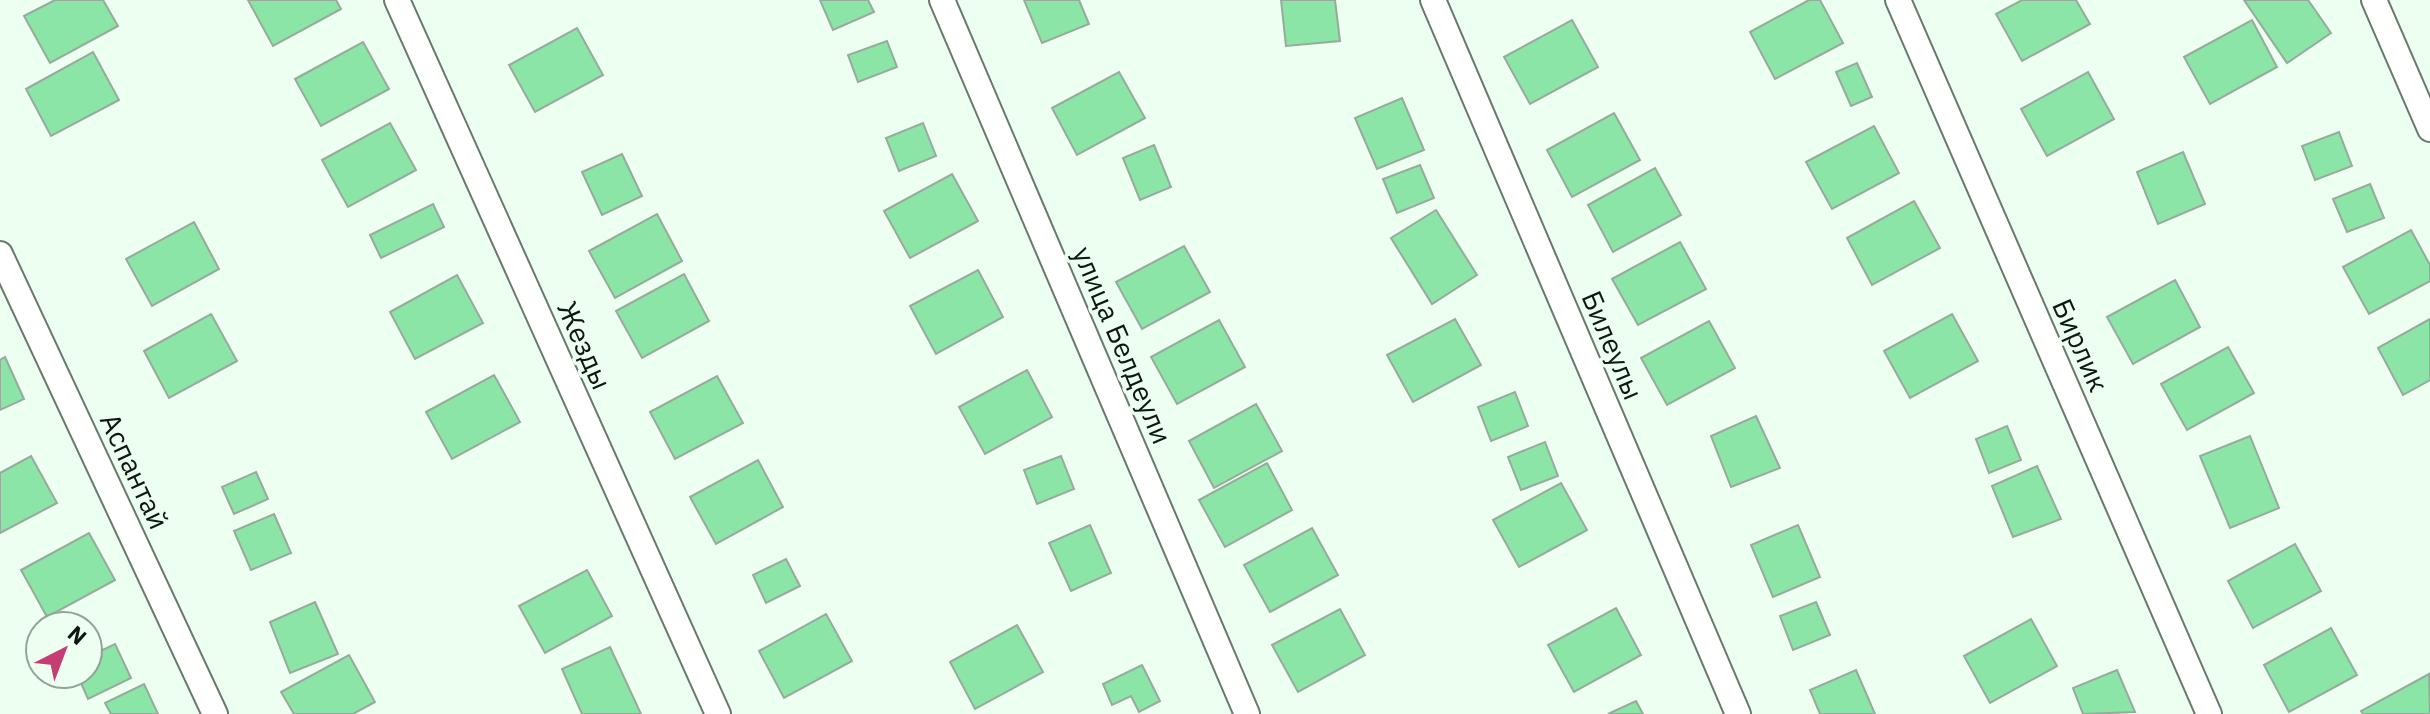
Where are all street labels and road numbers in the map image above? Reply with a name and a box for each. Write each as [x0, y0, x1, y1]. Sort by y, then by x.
street label: улица Белдеули [1065, 241, 1181, 449]
street label: Билеулы [1574, 285, 1652, 405]
street label: Бирлик [2044, 293, 2118, 397]
street label: Жезды [549, 295, 621, 395]
street label: Аспантай [92, 407, 178, 535]

